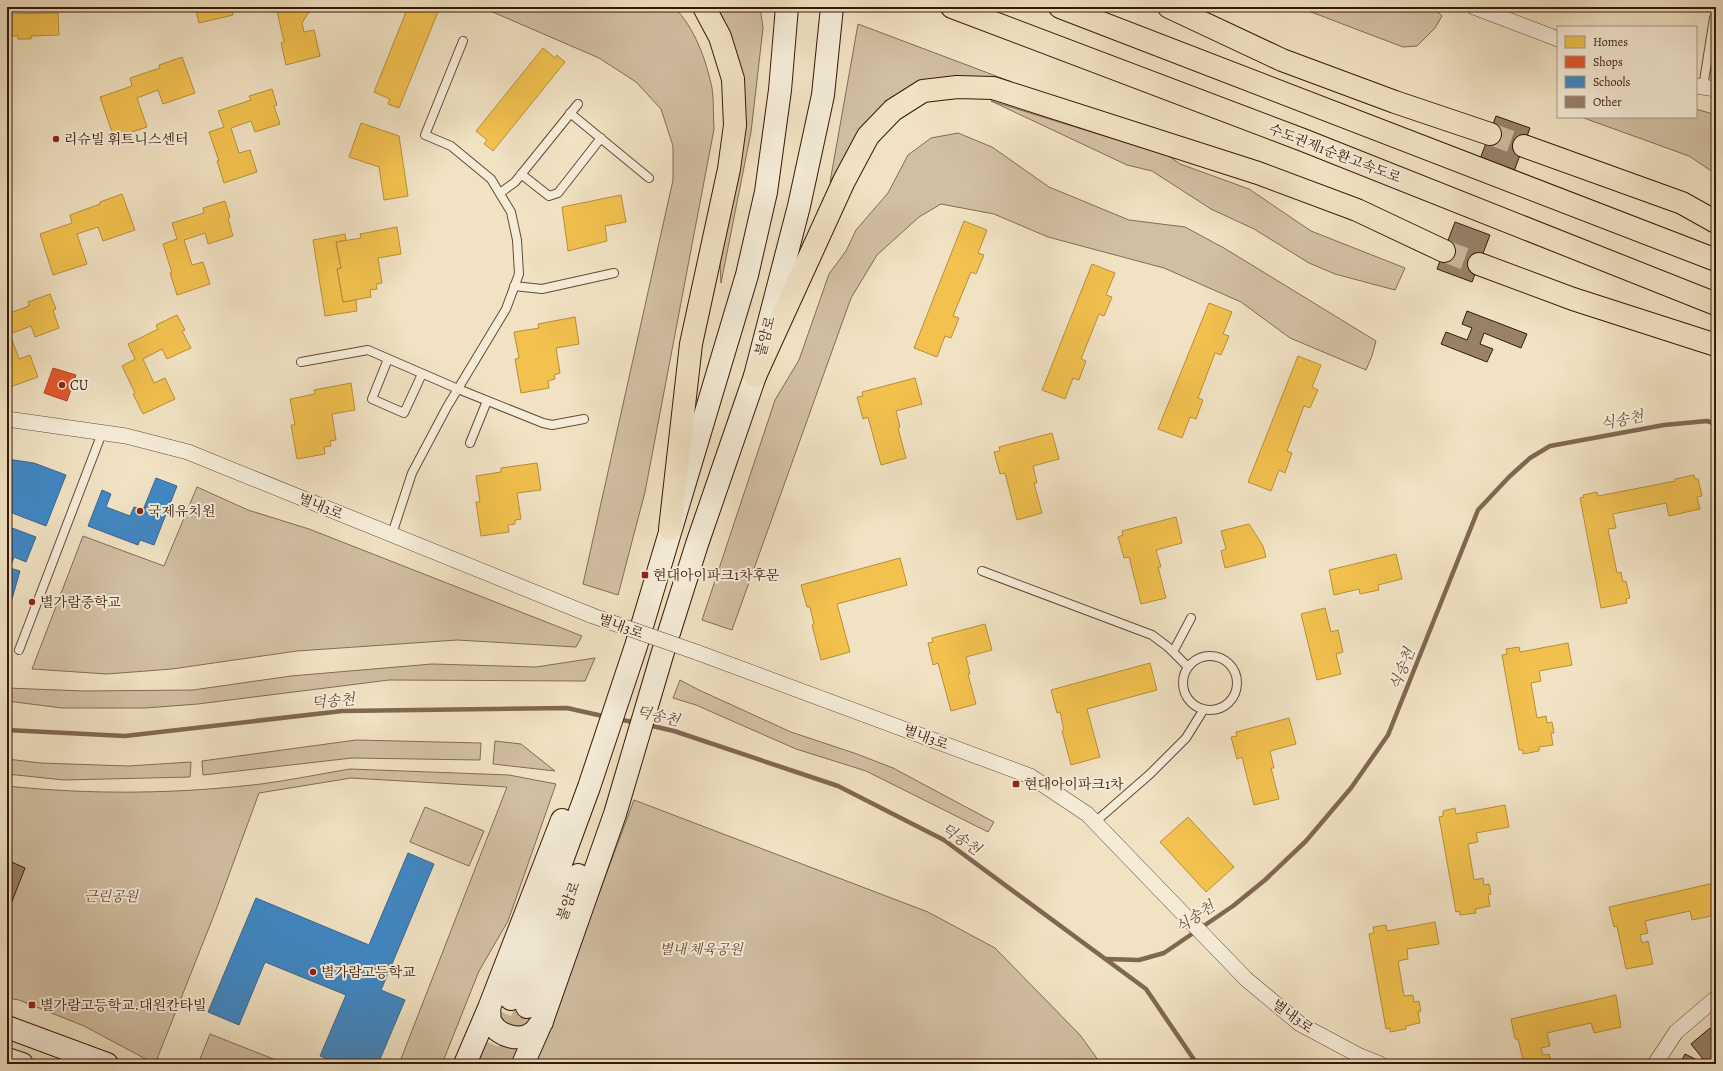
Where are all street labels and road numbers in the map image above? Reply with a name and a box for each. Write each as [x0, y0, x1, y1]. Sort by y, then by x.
street label: 수도권제1순환고속도로 [1266, 120, 1404, 188]
street label: 불암로 [751, 314, 780, 358]
street label: 별내3로 [296, 489, 346, 524]
street label: 별내3로 [596, 610, 646, 643]
street label: 별내3로 [901, 721, 951, 754]
street label: 불암로 [552, 878, 585, 924]
street label: 별내3로 [1268, 995, 1317, 1038]

